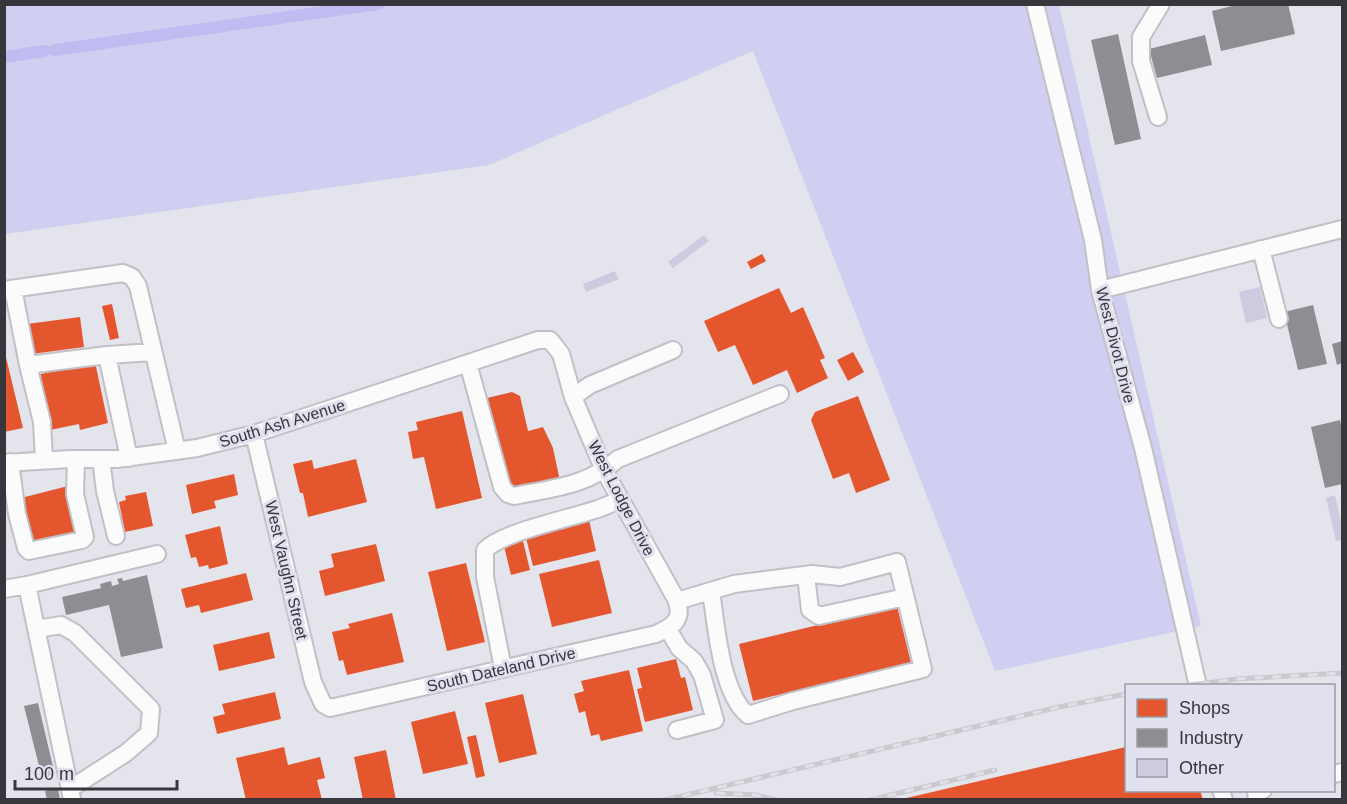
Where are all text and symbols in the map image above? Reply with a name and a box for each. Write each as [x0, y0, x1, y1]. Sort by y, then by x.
street label: West Divot Drive [1093, 285, 1138, 405]
street label: South Ash Avenue [217, 396, 347, 451]
street label: West Lodge Drive [585, 438, 658, 559]
street label: West Vaughn Street [262, 499, 311, 642]
street label: South Dateland Drive [425, 644, 577, 695]
legend [1125, 684, 1335, 792]
text: Shops [1179, 698, 1230, 718]
text: Industry [1179, 728, 1243, 748]
scale bar [15, 753, 177, 791]
text: Other [1179, 758, 1224, 778]
text: 100 m [24, 764, 74, 784]

